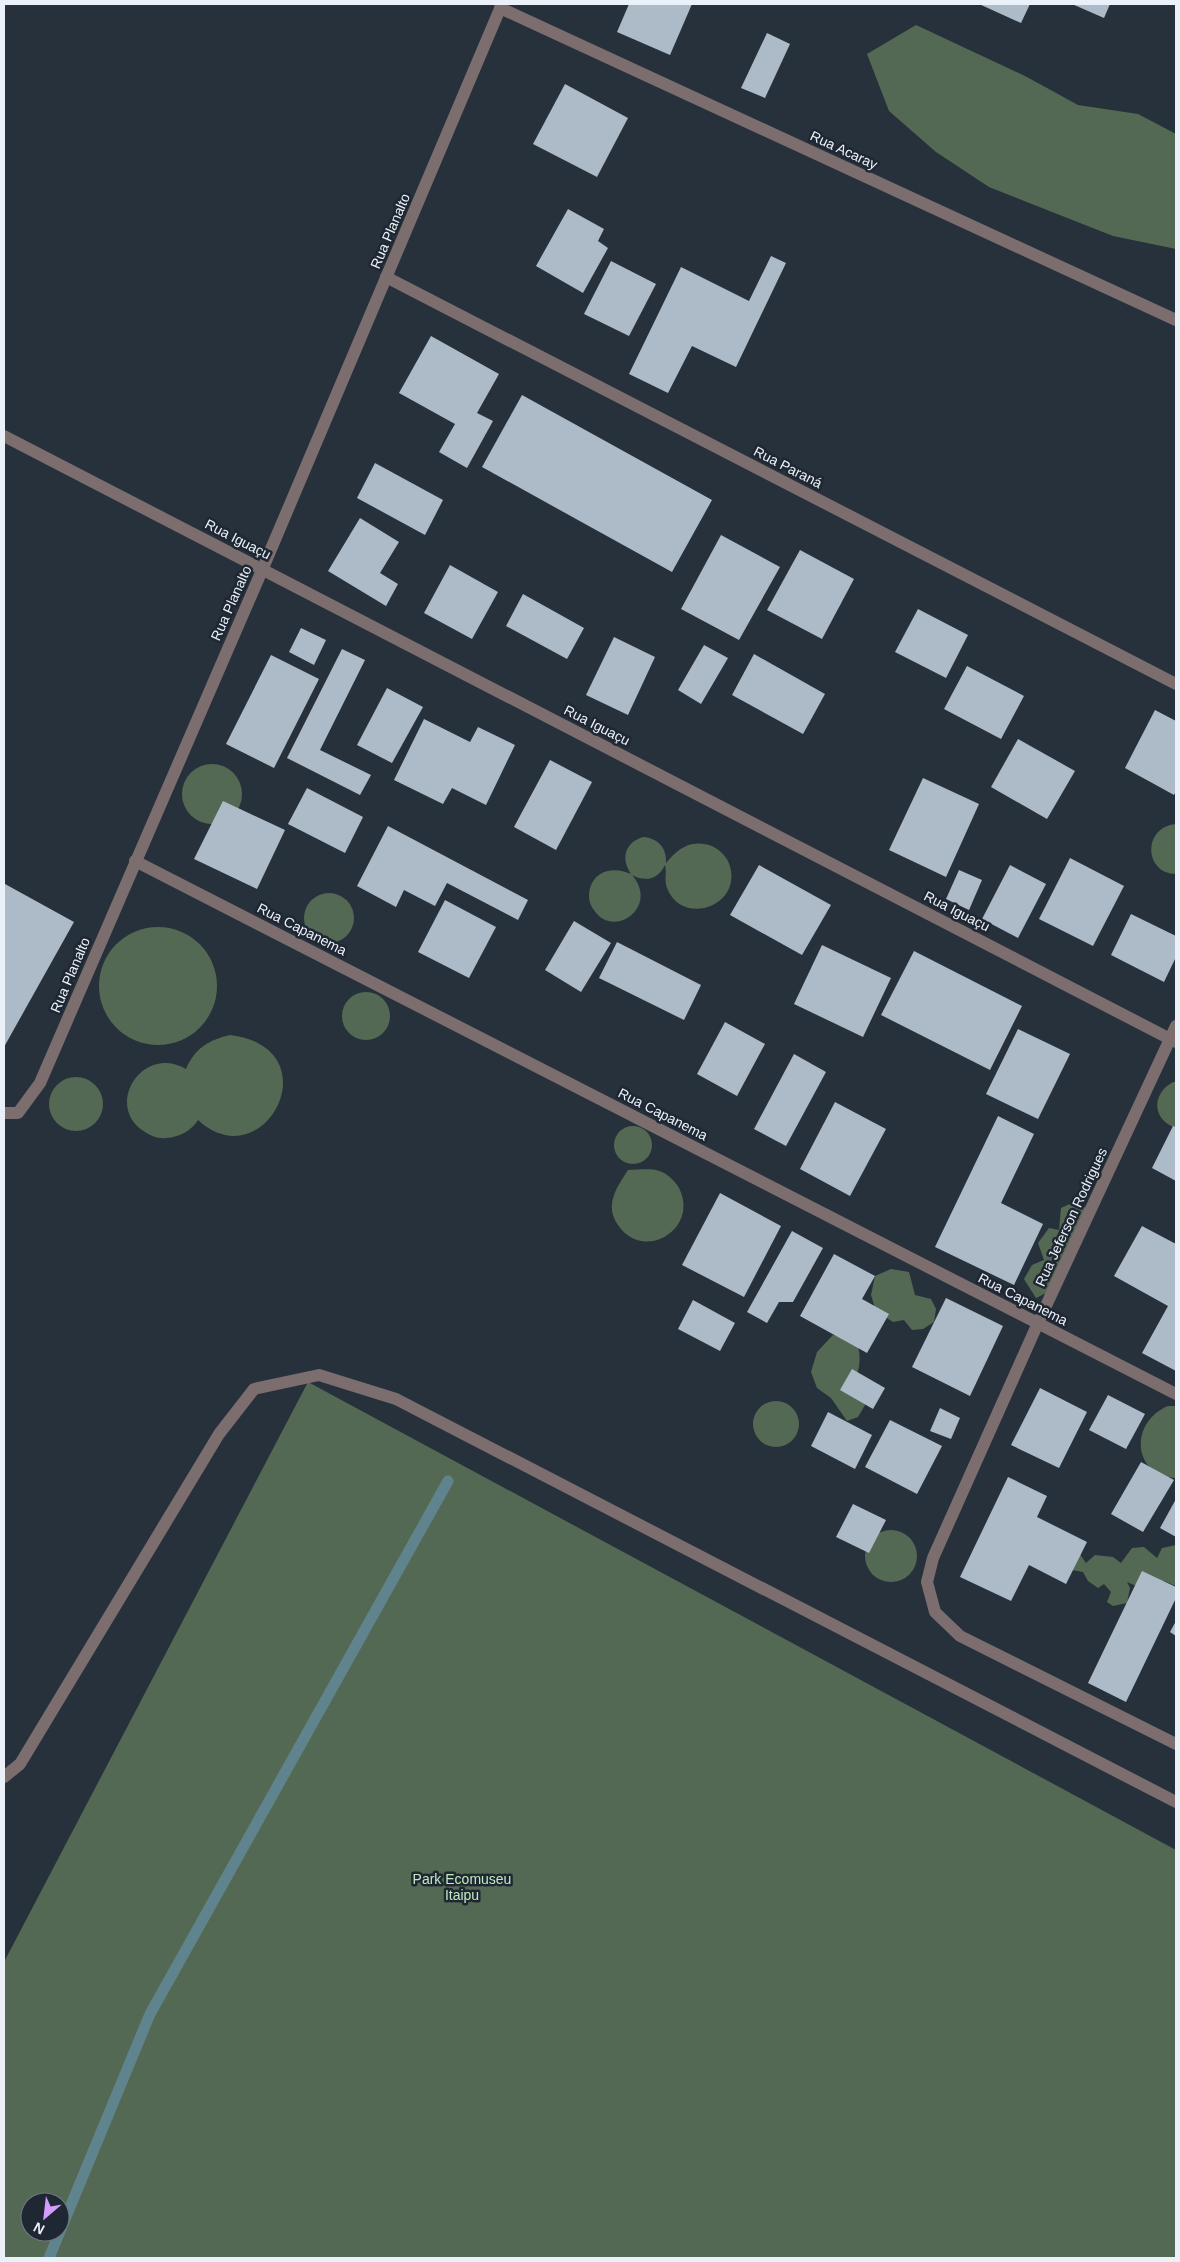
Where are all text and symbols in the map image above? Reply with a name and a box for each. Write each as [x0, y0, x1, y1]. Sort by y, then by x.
street label: Rua Acaray [808, 127, 880, 173]
street label: Rua Planalto [367, 191, 413, 271]
street label: Rua Paraná [751, 443, 825, 491]
street label: Rua Iguaçu [202, 516, 274, 562]
street label: Rua Planalto [207, 563, 255, 643]
street label: Rua Iguaçu [561, 702, 633, 748]
street label: Rua Iguaçu [921, 888, 993, 934]
street label: Rua Capanema [255, 900, 350, 958]
street label: Rua Planalto [47, 935, 93, 1015]
street label: Rua Capanema [616, 1085, 711, 1143]
street label: Rua Jeferson Rodrigues [1032, 1145, 1110, 1289]
street label: Rua Capanema [976, 1270, 1071, 1328]
park label: Park Ecomuseu Itaipu [413, 1871, 511, 1903]
north arrow [20, 2192, 70, 2242]
text: N [31, 2219, 47, 2238]

